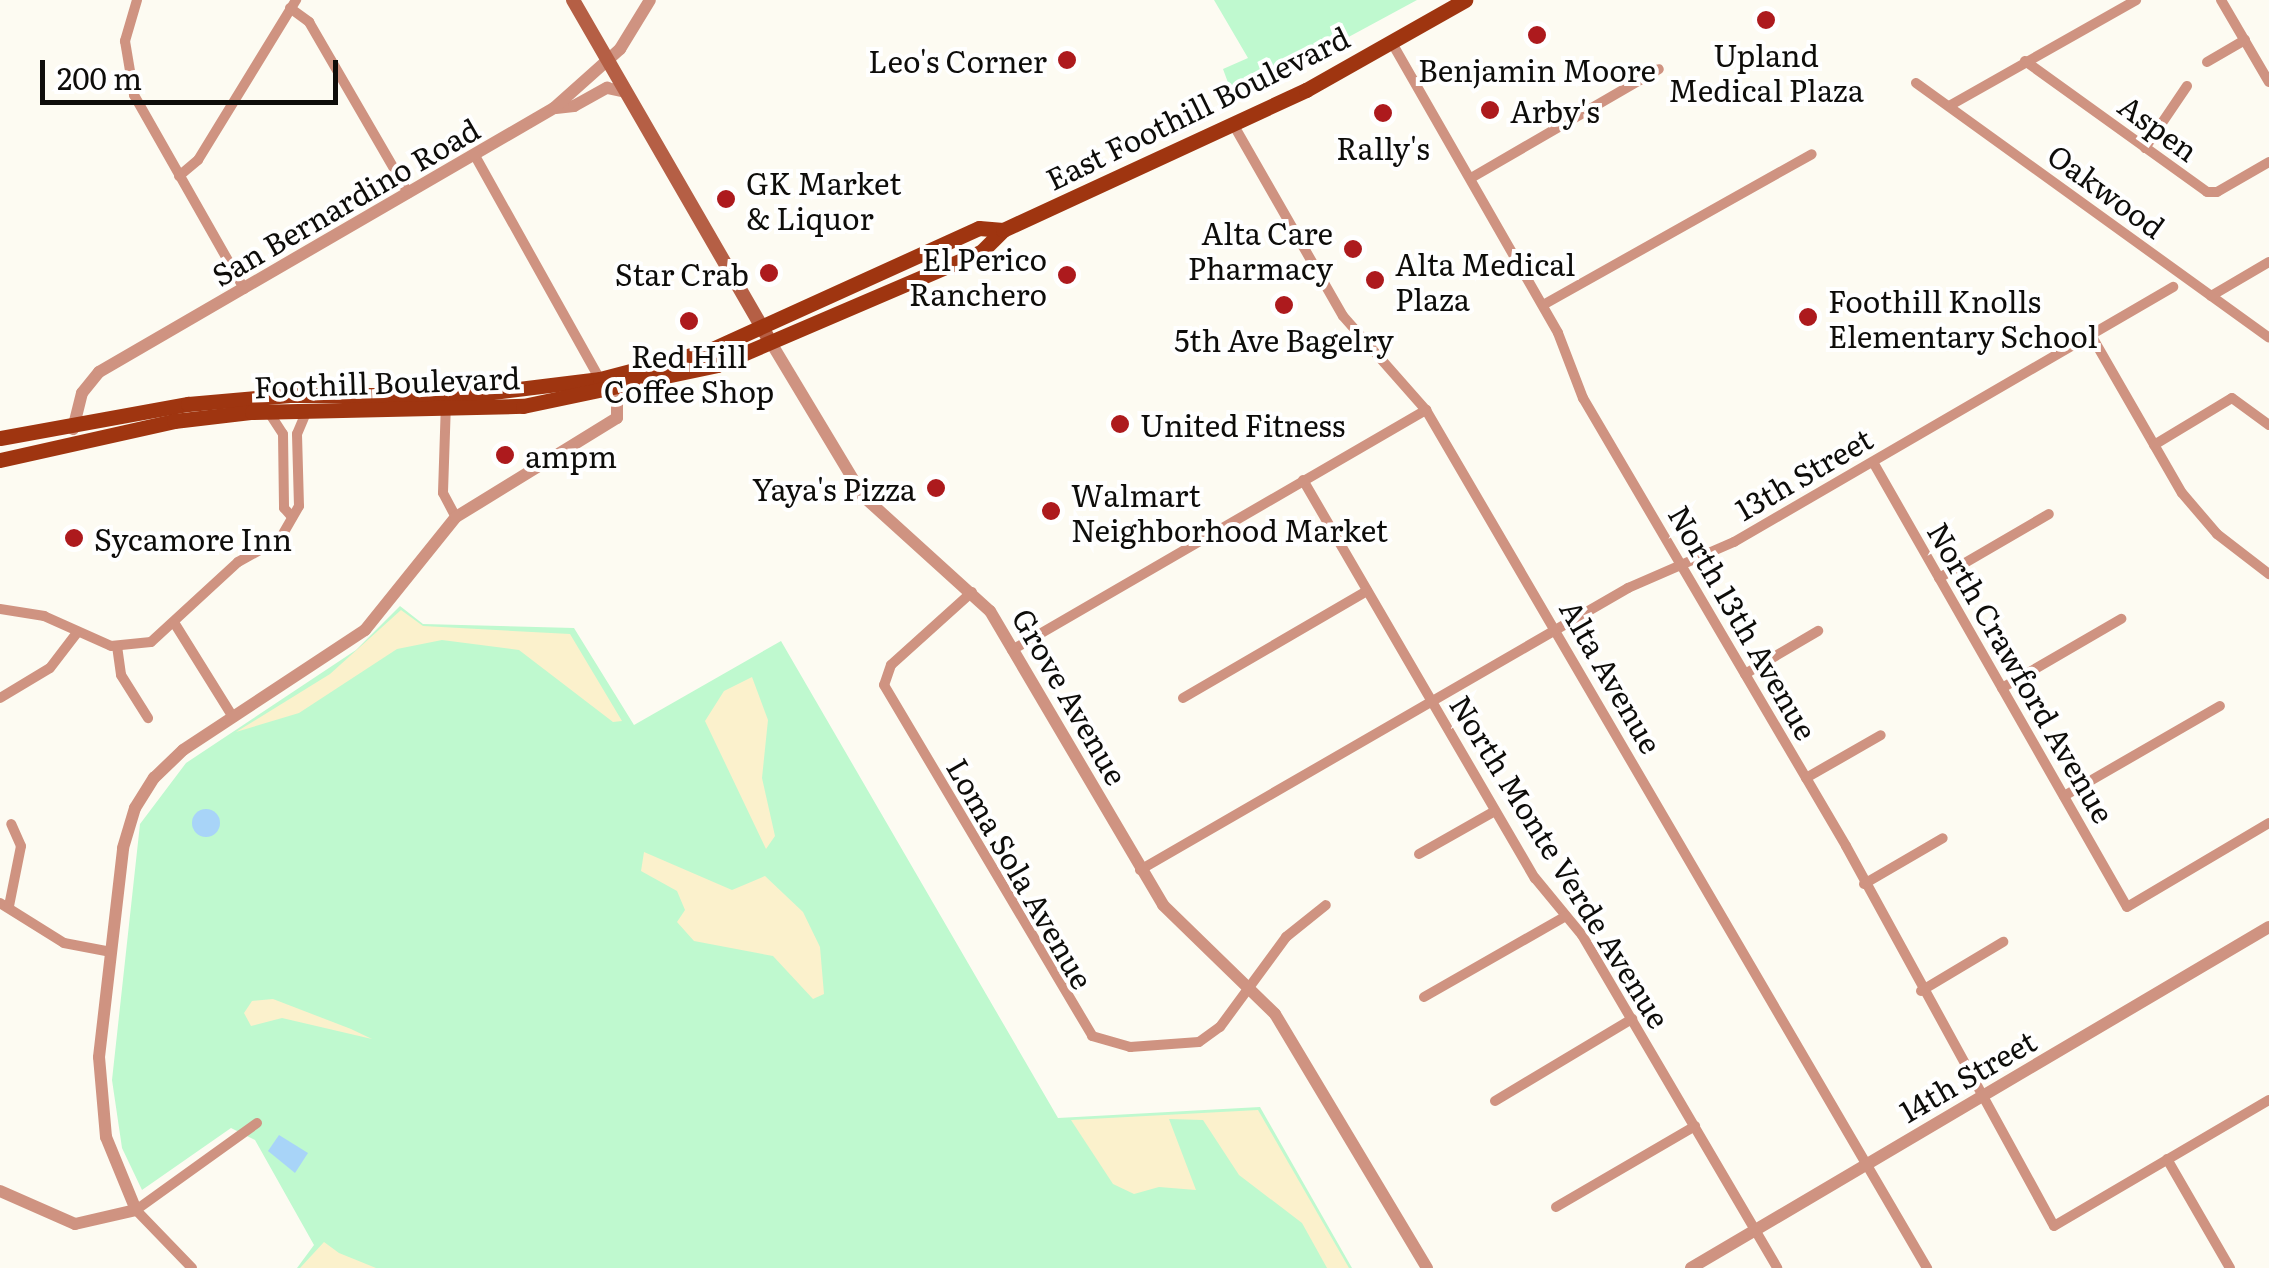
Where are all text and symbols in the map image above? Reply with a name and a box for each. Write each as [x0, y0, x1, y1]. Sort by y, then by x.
marker: Upland Medical Plaza [1755, 9, 1777, 31]
street label: East Foothill Boulevard [1039, 18, 1355, 196]
marker: Benjamin Moore [1526, 24, 1548, 46]
place label: Upland Medical Plaza [1668, 36, 1864, 106]
scale bar [45, 40, 342, 102]
place label: Leo's Corner [868, 42, 1047, 78]
marker: Leo's Corner [1056, 49, 1078, 71]
place label: Benjamin Moore [1418, 51, 1656, 87]
text: 200 m [57, 55, 142, 99]
street label: Aspen [2112, 86, 2206, 168]
place label: Arby's [1510, 92, 1600, 128]
marker: Arby's [1479, 99, 1501, 121]
marker: Rally's [1372, 102, 1394, 124]
street label: San Bernardino Road [205, 110, 485, 292]
place label: Rally's [1336, 129, 1430, 165]
street label: Oakwood [2042, 136, 2172, 244]
place label: GK Market & Liquor [746, 164, 901, 234]
marker: GK Market & Liquor [715, 188, 737, 210]
place label: Alta Care Pharmacy [1188, 214, 1333, 284]
marker: Alta Care Pharmacy [1342, 238, 1364, 260]
place label: El Perico Ranchero [909, 240, 1047, 310]
place label: Alta Medical Plaza [1395, 245, 1575, 316]
place label: Star Crab [615, 255, 749, 291]
marker: Star Crab [758, 262, 780, 284]
marker: El Perico Ranchero [1056, 264, 1078, 286]
marker: Alta Medical Plaza [1364, 269, 1386, 291]
place label: Foothill Knolls Elementary School [1828, 282, 2097, 352]
marker: 5th Ave Bagelry [1273, 294, 1295, 316]
marker: Foothill Knolls Elementary School [1797, 306, 1819, 328]
marker: Red Hill Coffee Shop [678, 310, 700, 332]
place label: 5th Ave Bagelry [1174, 321, 1394, 357]
place label: Red Hill Coffee Shop [604, 337, 774, 408]
street label: Foothill Boulevard [253, 358, 521, 404]
place label: United Fitness [1140, 406, 1345, 442]
marker: United Fitness [1109, 413, 1131, 435]
street label: 13th Street [1728, 419, 1878, 527]
place label: ampm [525, 437, 617, 473]
marker: ampm [494, 444, 516, 466]
place label: Yaya's Pizza [752, 470, 916, 506]
place label: Walmart Neighborhood Market [1071, 476, 1388, 546]
marker: Yaya's Pizza [925, 477, 947, 499]
street label: North 13th Avenue [1662, 498, 1826, 746]
marker: Walmart Neighborhood Market [1040, 500, 1062, 522]
street label: North Crawford Avenue [1921, 515, 2123, 829]
place label: Sycamore Inn [94, 520, 292, 556]
marker: Sycamore Inn [63, 527, 85, 549]
street label: Alta Avenue [1554, 593, 1670, 759]
street label: Grove Avenue [1006, 601, 1136, 791]
street label: North Monte Verde Avenue [1444, 688, 1678, 1034]
street label: Loma Sola Avenue [940, 751, 1102, 995]
street label: 14th Street [1892, 1022, 2042, 1128]

